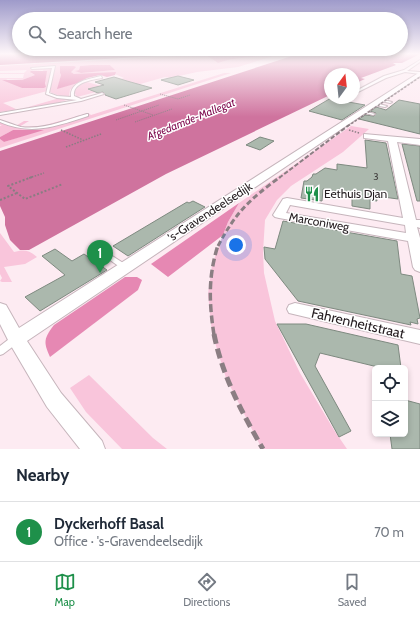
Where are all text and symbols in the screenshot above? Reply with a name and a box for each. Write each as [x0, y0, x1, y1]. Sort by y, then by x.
search box [12, 12, 408, 56]
icon: search [26, 23, 48, 45]
text: Search here [58, 25, 133, 43]
north arrow [324, 68, 360, 104]
water label: Afgedamde-Mallegat [144, 95, 238, 143]
house number: 3 [373, 170, 379, 183]
street label: 's-Gravendeelsedijk [165, 178, 255, 245]
restaurant icon: Eethuis Djan [303, 185, 321, 203]
place label: Eethuis Djan [324, 186, 388, 201]
street label: Marconiweg [288, 209, 351, 234]
your location [226, 235, 246, 255]
pin: 1 [87, 240, 113, 273]
street label: Fahrenheitstraat [310, 304, 407, 343]
map controls [372, 365, 408, 437]
button: locate [372, 365, 408, 401]
button: layers [372, 401, 408, 437]
text: Nearby [16, 465, 69, 485]
text: Dyckerhoff Basal [54, 515, 164, 533]
text: 1 [27, 524, 31, 540]
text: 70 m [374, 524, 404, 540]
text: Office · 's-Gravendeelsedijk [54, 533, 203, 549]
tab: Map [54, 571, 76, 609]
tab: Directions [183, 571, 230, 609]
tab: Saved [338, 571, 366, 609]

